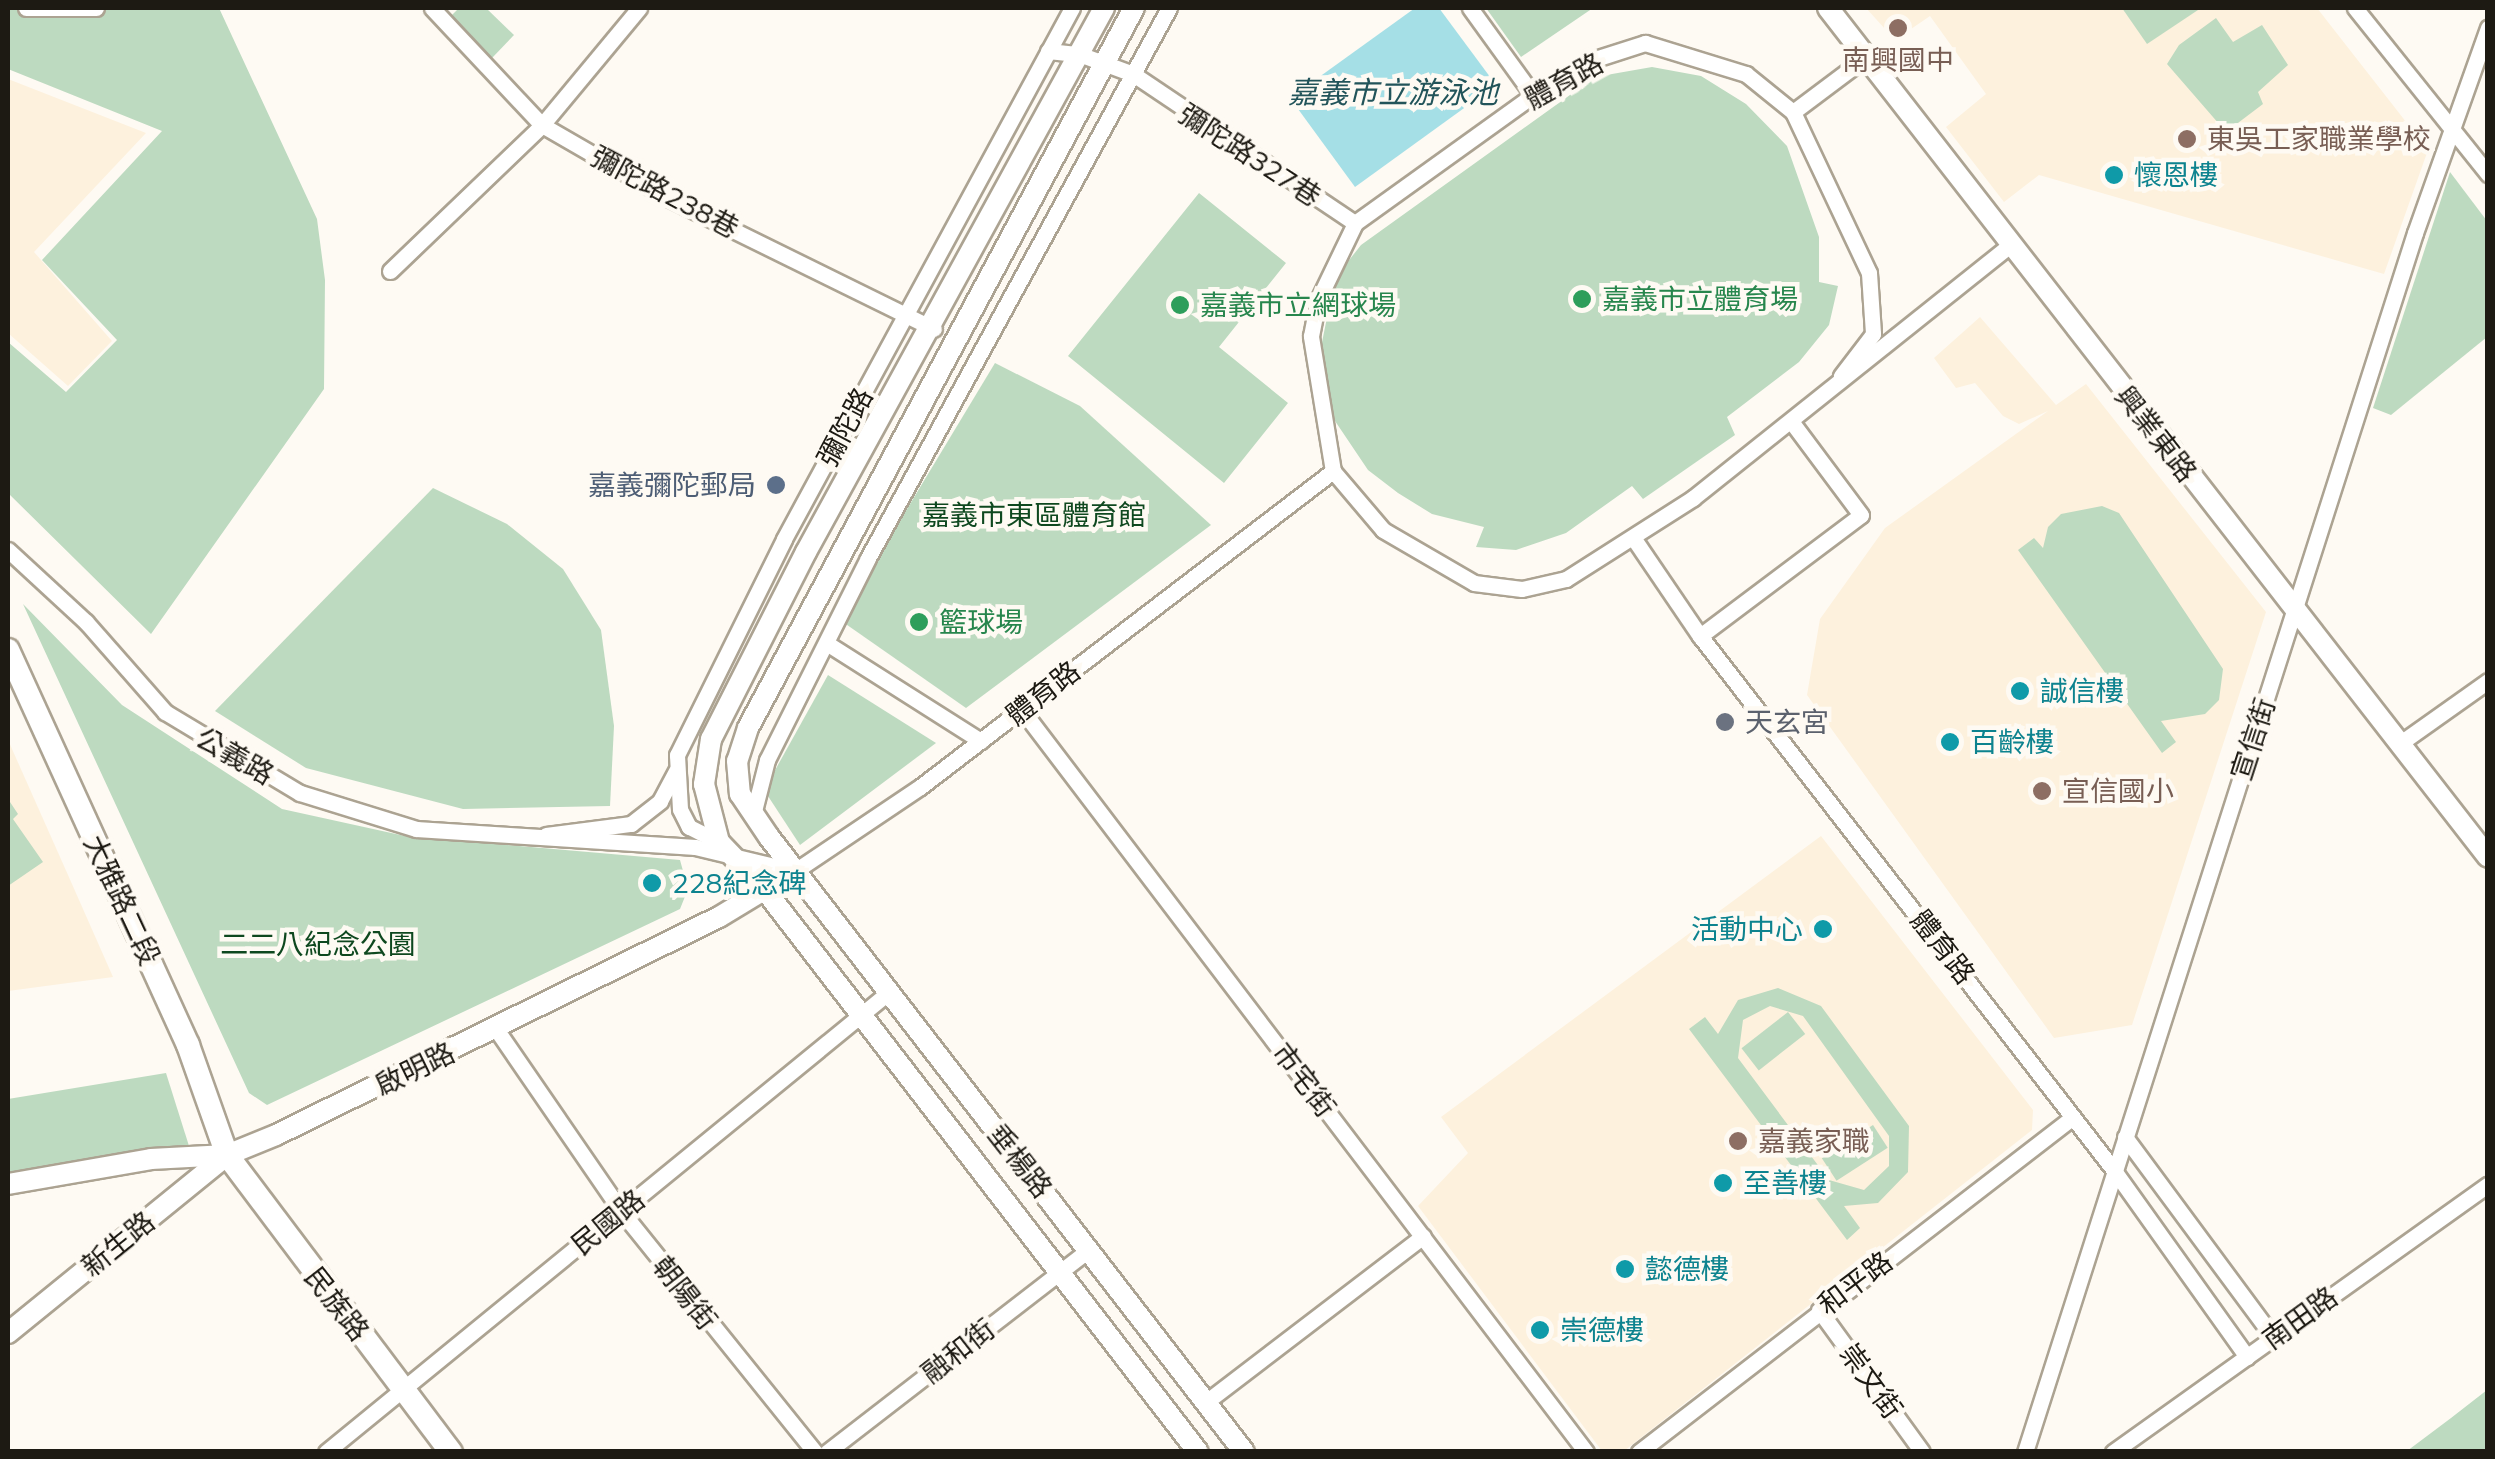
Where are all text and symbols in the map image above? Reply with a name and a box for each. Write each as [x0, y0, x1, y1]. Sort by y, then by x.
marker: 南興國中 [1887, 17, 1909, 39]
place label: 南興國中 [1842, 43, 1954, 77]
street label: 體育路 [1519, 46, 1609, 116]
water label: 嘉義市立游泳池 [1288, 74, 1498, 110]
street label: 彌陀路327巷 [1173, 97, 1327, 213]
place label: 東吳工家職業學校 [2207, 122, 2431, 156]
marker: 東吳工家職業學校 [2176, 128, 2198, 150]
street label: 彌陀路238巷 [585, 139, 745, 245]
place label: 懷恩樓 [2134, 158, 2218, 192]
marker: 懷恩樓 [2103, 164, 2125, 186]
place label: 嘉義市立體育場 [1602, 282, 1798, 316]
place label: 嘉義市立網球場 [1200, 288, 1396, 322]
marker: 嘉義市立體育場 [1571, 288, 1593, 310]
marker: 嘉義市立網球場 [1169, 294, 1191, 316]
street label: 興業東路 [2108, 380, 2204, 488]
street label: 彌陀路 [810, 382, 880, 472]
place label: 嘉義彌陀郵局 [588, 468, 756, 502]
marker: 嘉義彌陀郵局 [765, 474, 787, 496]
park label: 嘉義市東區體育館 [922, 498, 1146, 532]
place label: 籃球場 [939, 605, 1023, 639]
marker: 籃球場 [908, 611, 930, 633]
street label: 體育路 [1000, 654, 1086, 732]
place label: 誠信樓 [2040, 674, 2124, 708]
marker: 誠信樓 [2009, 680, 2031, 702]
street label: 宣信街 [2224, 694, 2282, 784]
place label: 天玄宮 [1745, 705, 1829, 739]
marker: 天玄宮 [1714, 711, 1736, 733]
street label: 公義路 [190, 720, 280, 792]
place label: 百齡樓 [1970, 725, 2054, 759]
marker: 百齡樓 [1939, 731, 1961, 753]
place label: 宣信國小 [2062, 774, 2174, 808]
marker: 宣信國小 [2031, 780, 2053, 802]
street label: 大雅路二段 [77, 829, 167, 971]
place label: 228紀念碑 [672, 866, 806, 900]
marker: 228紀念碑 [641, 872, 663, 894]
street label: 體育路 [1904, 904, 1982, 990]
place label: 活動中心 [1691, 912, 1803, 946]
marker: 活動中心 [1812, 918, 1834, 940]
park label: 二二八紀念公園 [220, 927, 416, 961]
street label: 啟明路 [370, 1035, 460, 1103]
street label: 市宅街 [1265, 1036, 1343, 1124]
street label: 垂楊路 [981, 1118, 1059, 1204]
place label: 嘉義家職 [1758, 1124, 1870, 1158]
marker: 嘉義家職 [1727, 1130, 1749, 1152]
place label: 至善樓 [1743, 1166, 1827, 1200]
marker: 至善樓 [1712, 1172, 1734, 1194]
street label: 民國路 [565, 1183, 651, 1261]
street label: 新生路 [75, 1205, 161, 1283]
street label: 和平路 [1811, 1244, 1899, 1322]
street label: 朝陽街 [646, 1250, 724, 1336]
place label: 懿德樓 [1645, 1252, 1729, 1286]
marker: 懿德樓 [1614, 1258, 1636, 1280]
street label: 民族路 [298, 1261, 376, 1347]
street label: 南田路 [2256, 1280, 2344, 1356]
street label: 融和街 [915, 1312, 1001, 1390]
place label: 崇德樓 [1560, 1313, 1644, 1347]
marker: 崇德樓 [1529, 1319, 1551, 1341]
street label: 崇文街 [1833, 1337, 1909, 1425]

